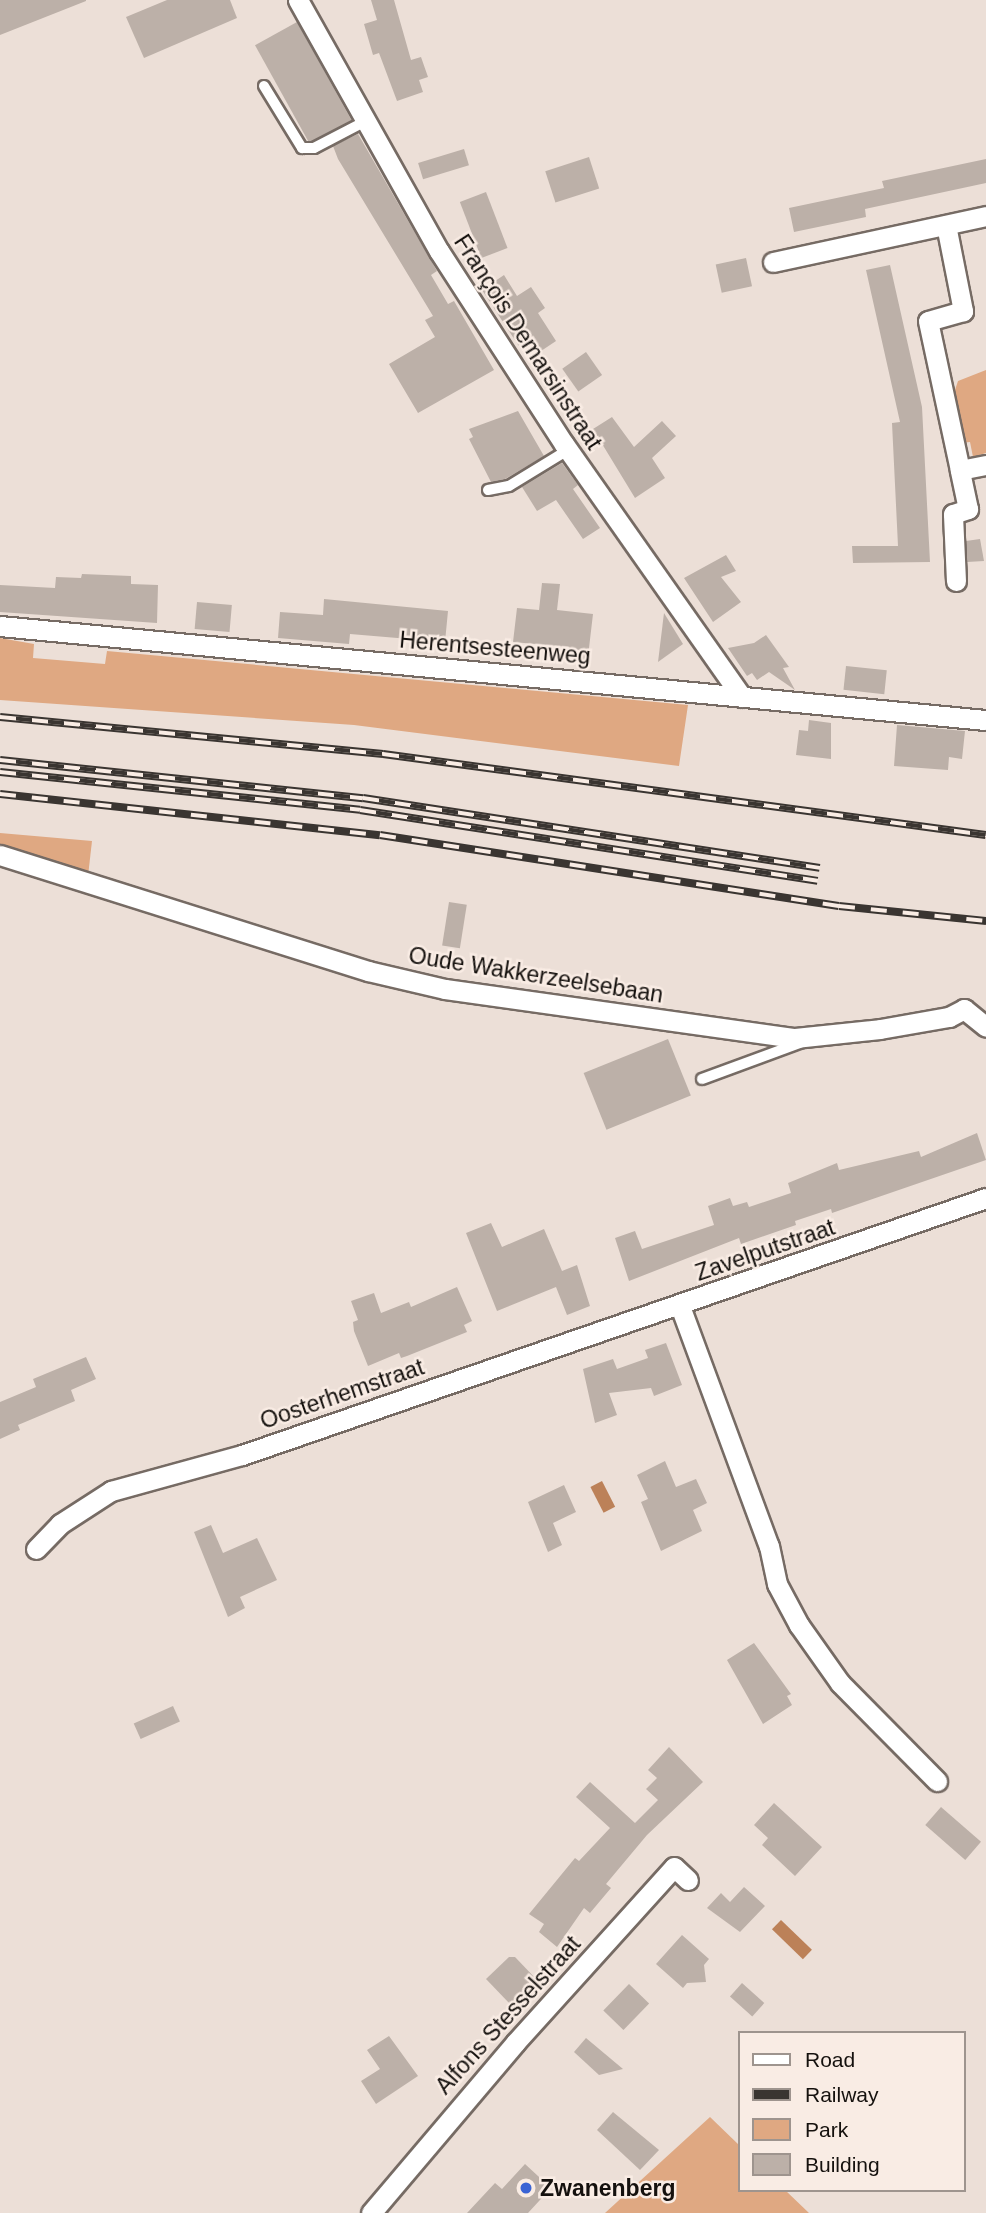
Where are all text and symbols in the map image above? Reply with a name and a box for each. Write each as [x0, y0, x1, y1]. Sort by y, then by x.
street label: François Demarsinstraat [448, 229, 608, 455]
street label: Herentsesteenweg [398, 626, 592, 670]
street label: Oude Wakkerzeelsebaan [407, 941, 665, 1009]
street label: Zavelputstraat [692, 1213, 838, 1287]
street label: Oosterhemstraat [257, 1353, 427, 1435]
street label: Alfons Stesselstraat [430, 1930, 586, 2100]
legend [738, 2031, 965, 2192]
text: Road [805, 2048, 855, 2071]
text: Railway [805, 2083, 879, 2106]
text: Park [805, 2118, 848, 2141]
text: Building [805, 2153, 880, 2176]
place label: Zwanenberg [540, 2174, 675, 2202]
marker: Zwanenberg [518, 2180, 534, 2196]

